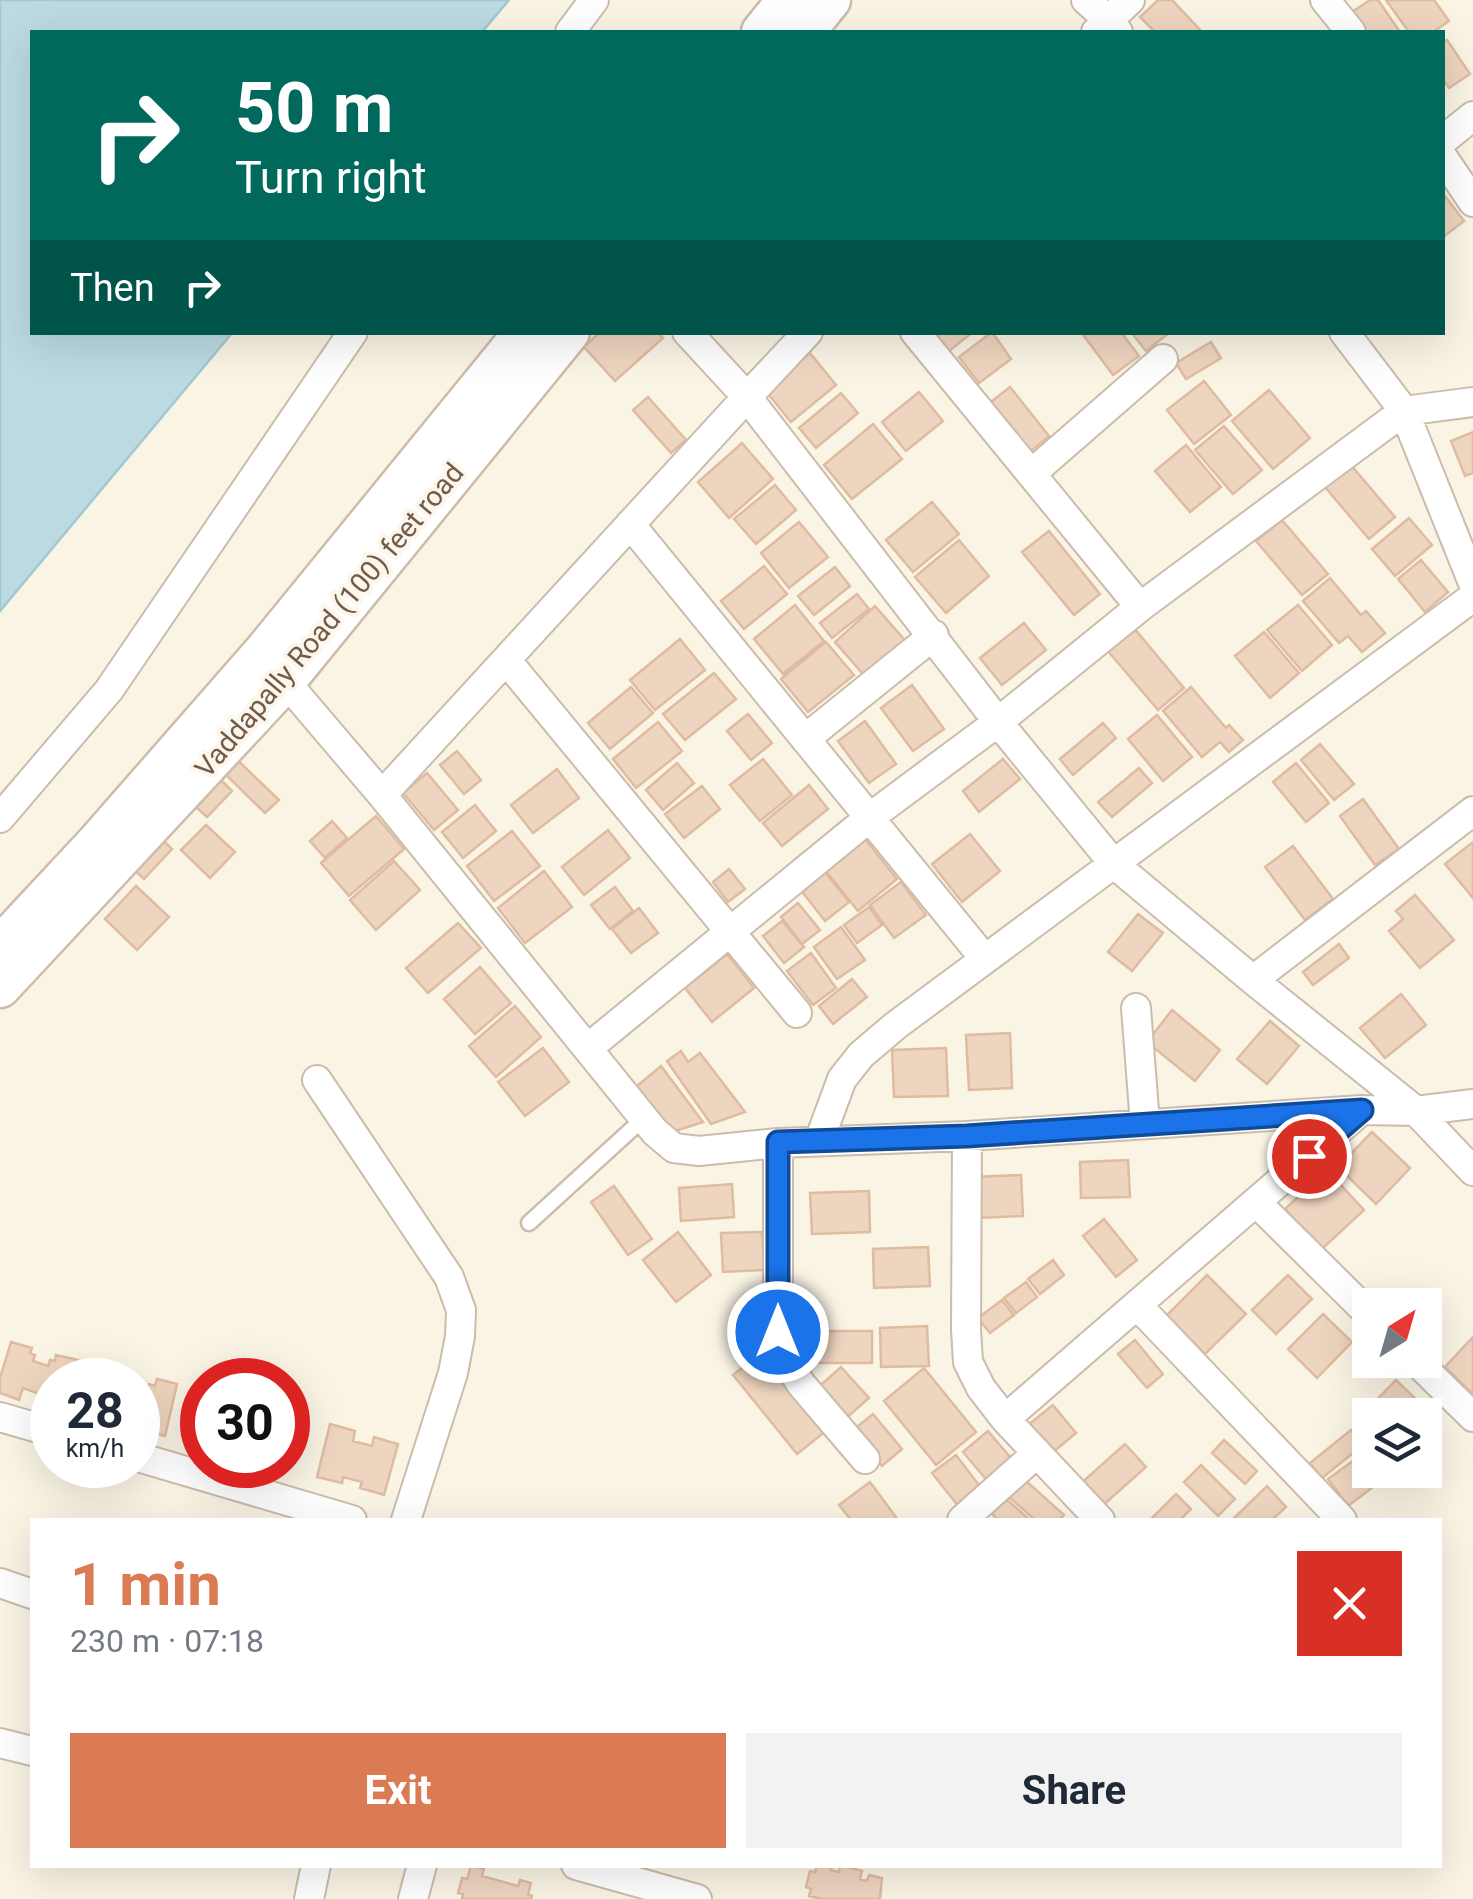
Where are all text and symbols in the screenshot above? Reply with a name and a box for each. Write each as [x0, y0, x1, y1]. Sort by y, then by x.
text: 50 m [235, 67, 393, 149]
icon: right [70, 70, 200, 200]
text: Turn right [235, 151, 427, 204]
icon: right [175, 260, 230, 315]
text: Then [70, 266, 155, 310]
street label: Vaddapally Road (100) feet road [188, 456, 471, 784]
pin [1267, 1114, 1352, 1199]
icon: arrive [1282, 1129, 1337, 1184]
position arrow [726, 1280, 830, 1384]
north arrow [1352, 1288, 1442, 1378]
map controls [1352, 1288, 1442, 1488]
speed limit sign: 30 [180, 1358, 310, 1488]
text: 28 [66, 1382, 124, 1440]
button: layers [1352, 1398, 1442, 1488]
text: km/h [66, 1434, 124, 1463]
text: 1 min [70, 1549, 221, 1620]
button: close [1297, 1551, 1402, 1656]
text: 230 m · 07:18 [70, 1622, 264, 1660]
button: Exit [70, 1733, 726, 1848]
button: Share [746, 1733, 1402, 1848]

